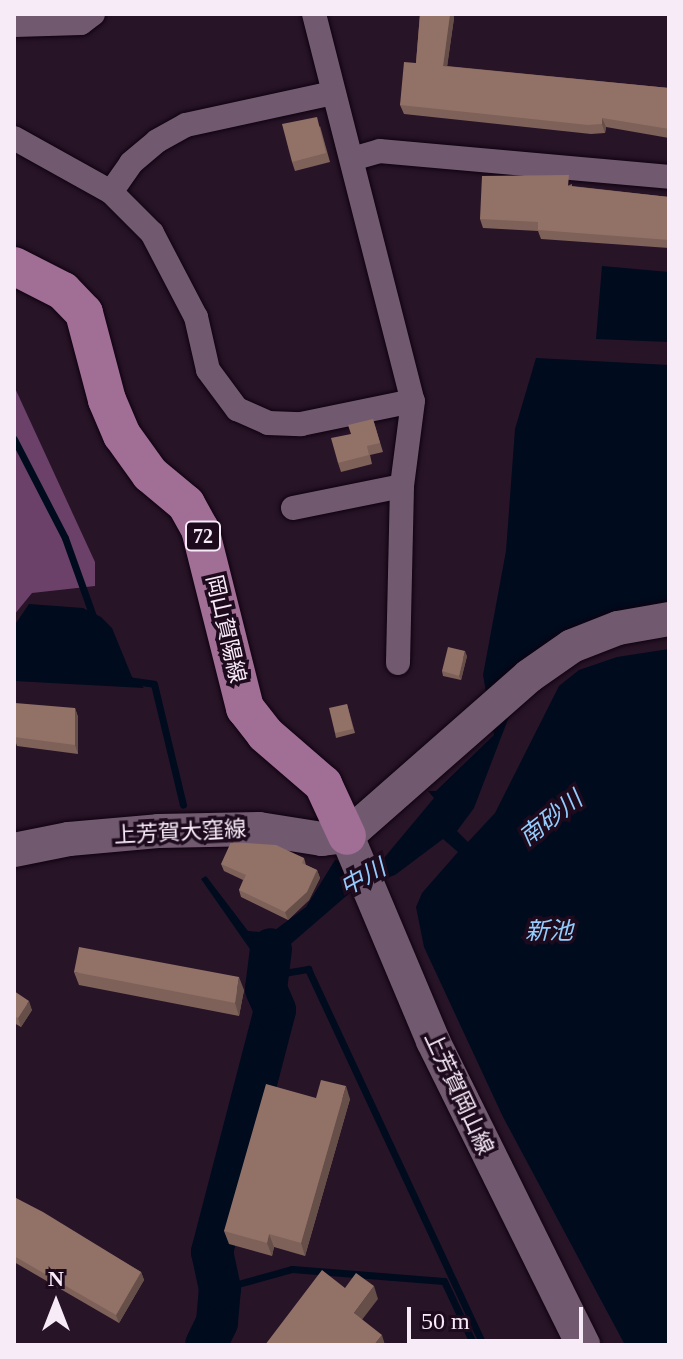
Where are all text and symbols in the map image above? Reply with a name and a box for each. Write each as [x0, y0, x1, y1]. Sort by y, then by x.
road number: 72 [185, 520, 221, 552]
street label: 岡山賀陽線 [201, 572, 251, 686]
water label: 南砂川 [514, 785, 588, 853]
street label: 上芳賀大窪線 [113, 815, 247, 849]
water label: 中川 [335, 854, 391, 902]
water label: 新池 [525, 918, 573, 946]
street label: 上芳賀岡山線 [419, 1028, 499, 1158]
north arrow [16, 1263, 96, 1343]
text: N [48, 1266, 64, 1291]
scale bar [411, 1291, 587, 1341]
text: 50 m [421, 1308, 470, 1334]

